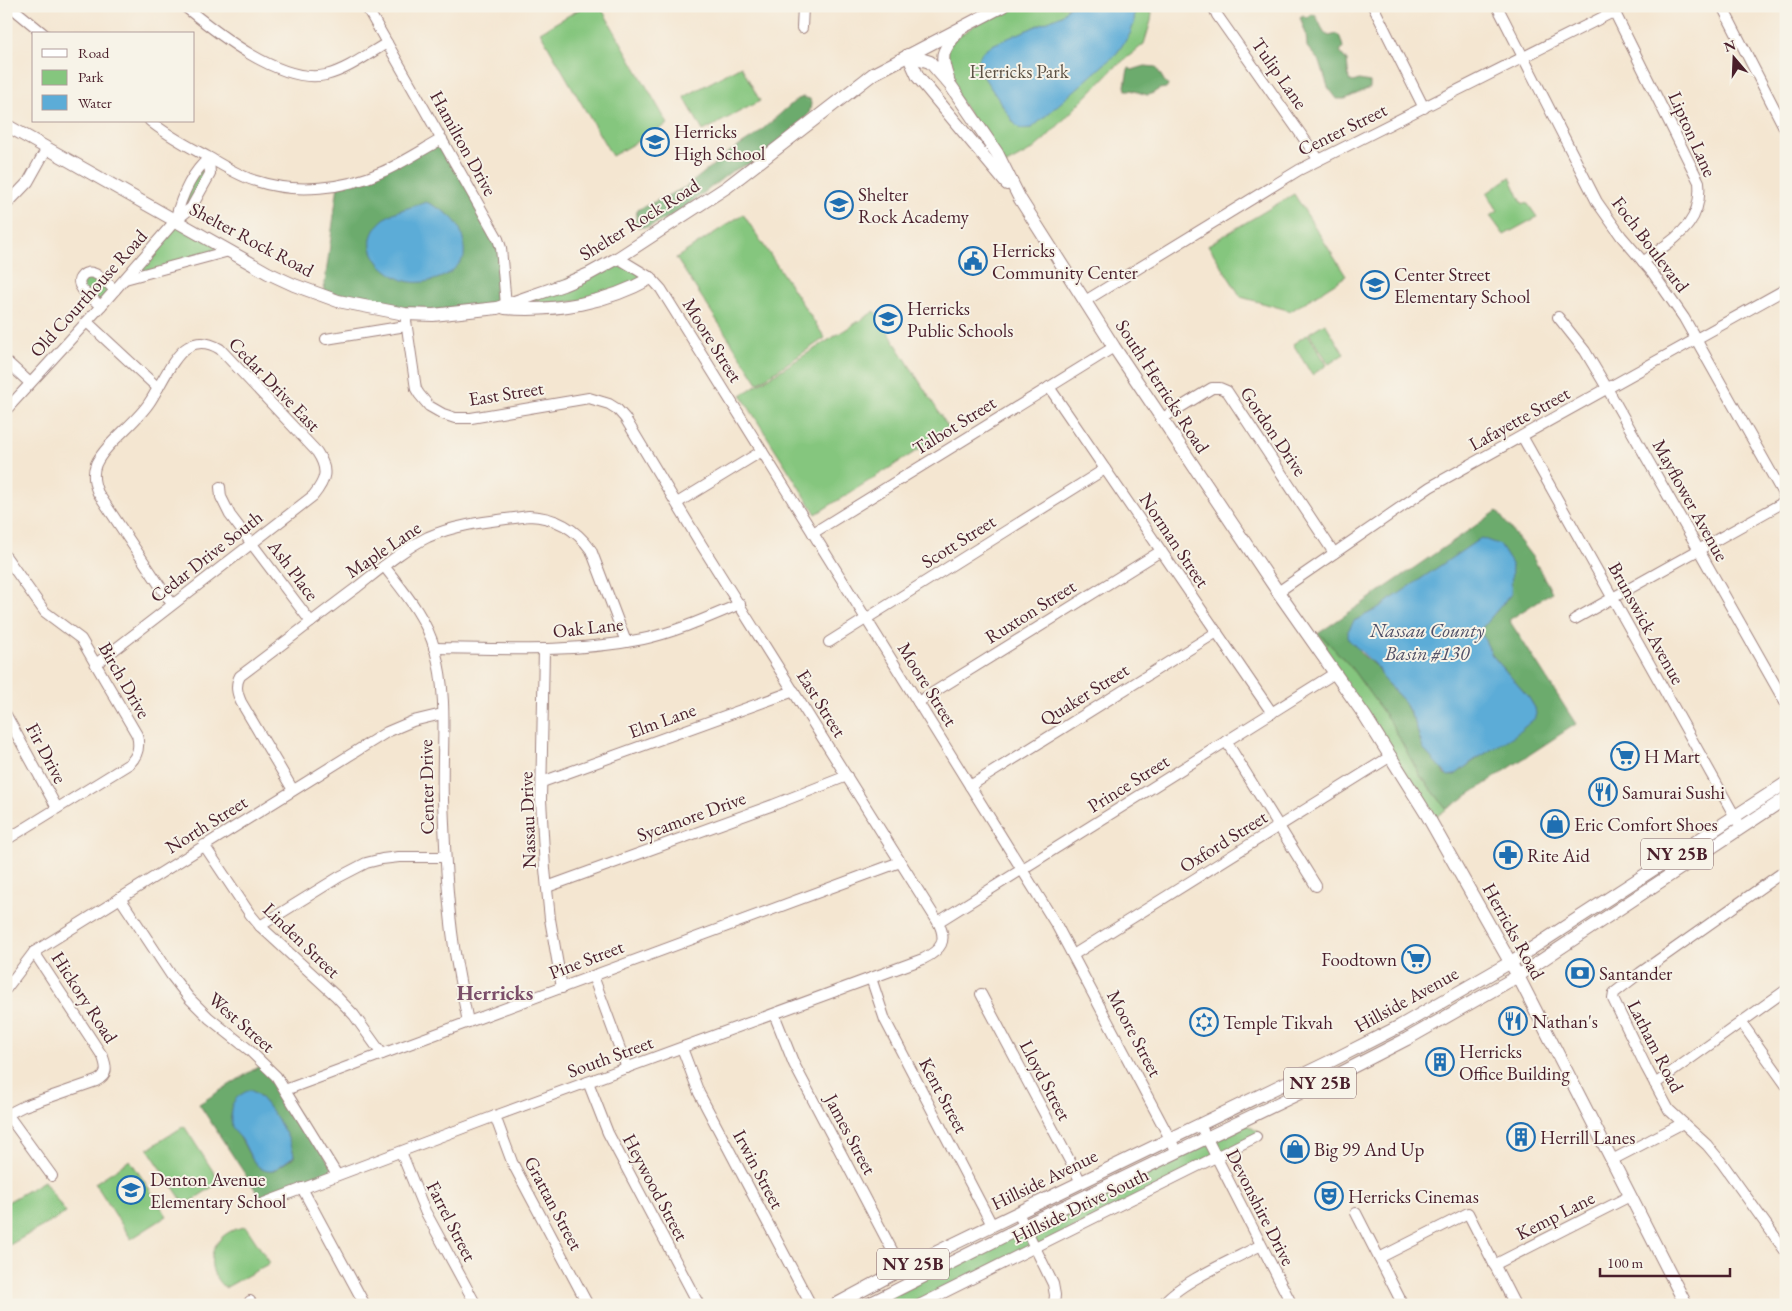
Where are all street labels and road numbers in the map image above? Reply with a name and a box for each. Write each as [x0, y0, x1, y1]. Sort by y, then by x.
street label: Tulip Lane [1246, 33, 1313, 114]
street label: Hamilton Drive [424, 86, 503, 200]
street label: Lipton Lane [1663, 88, 1722, 181]
street label: Center Street [1294, 97, 1391, 162]
street label: Shelter Rock Road [574, 172, 704, 266]
street label: Foch Boulevard [1606, 191, 1695, 298]
street label: Shelter Rock Road [185, 196, 319, 283]
street label: Old Courthouse Road [24, 224, 153, 363]
street label: Moore Street [677, 293, 748, 387]
street label: South Herricks Road [1110, 315, 1215, 458]
street label: Cedar Drive East [223, 332, 326, 437]
street label: East Street [467, 375, 545, 412]
street label: Lafayette Street [1464, 380, 1574, 456]
street label: Gordon Drive [1234, 382, 1313, 481]
street label: Talbot Street [908, 390, 1001, 461]
street label: Mayflower Avenue [1647, 435, 1734, 566]
street label: Norman Street [1134, 488, 1215, 592]
street label: Cedar Drive South [145, 504, 268, 608]
street label: Scott Street [916, 509, 1000, 574]
street label: Maple Lane [341, 515, 426, 584]
street label: Ash Place [262, 534, 325, 606]
street label: Brunswick Avenue [1603, 558, 1691, 689]
street label: Ruxton Street [980, 574, 1080, 649]
street label: Oak Lane [551, 611, 625, 644]
street label: Moore Street [892, 637, 963, 731]
street label: Birch Drive [93, 638, 156, 723]
street label: Quaker Street [1035, 657, 1133, 732]
street label: East Street [791, 665, 852, 742]
street label: Elm Lane [625, 697, 699, 744]
street label: Fir Drive [20, 719, 73, 788]
street label: Center Drive [413, 739, 440, 835]
street label: Prince Street [1083, 748, 1174, 818]
street label: Nassau Drive [513, 771, 542, 869]
street label: Sycamore Drive [633, 785, 749, 848]
street label: North Street [161, 789, 252, 859]
street label: Oxford Street [1175, 805, 1272, 878]
road number: NY 25B [1641, 839, 1713, 870]
street label: Herricks Road [1477, 879, 1550, 984]
street label: Linden Street [258, 897, 346, 984]
street label: Pine Street [545, 934, 627, 985]
street label: Hickory Road [46, 947, 124, 1048]
street label: Hillside Avenue [1350, 961, 1463, 1038]
street label: Moore Street [1101, 985, 1168, 1081]
street label: West Street [203, 987, 280, 1058]
street label: Latham Road [1622, 996, 1690, 1097]
street label: South Street [564, 1029, 657, 1084]
street label: Lloyd Street [1014, 1036, 1077, 1125]
street label: Kent Street [913, 1053, 974, 1137]
road number: NY 25B [1284, 1068, 1356, 1098]
street label: James Street [818, 1088, 882, 1179]
street label: Irwin Street [727, 1125, 790, 1213]
street label: Heywood Street [617, 1129, 694, 1245]
street label: Hillside Avenue [987, 1143, 1102, 1216]
street label: Devonshire Drive [1220, 1145, 1301, 1270]
street label: Grattan Street [518, 1152, 589, 1255]
street label: Hillside Drive South [1008, 1161, 1153, 1249]
street label: Farrel Street [421, 1177, 482, 1266]
street label: Kemp Lane [1512, 1185, 1599, 1246]
road number: NY 25B [877, 1248, 949, 1280]

